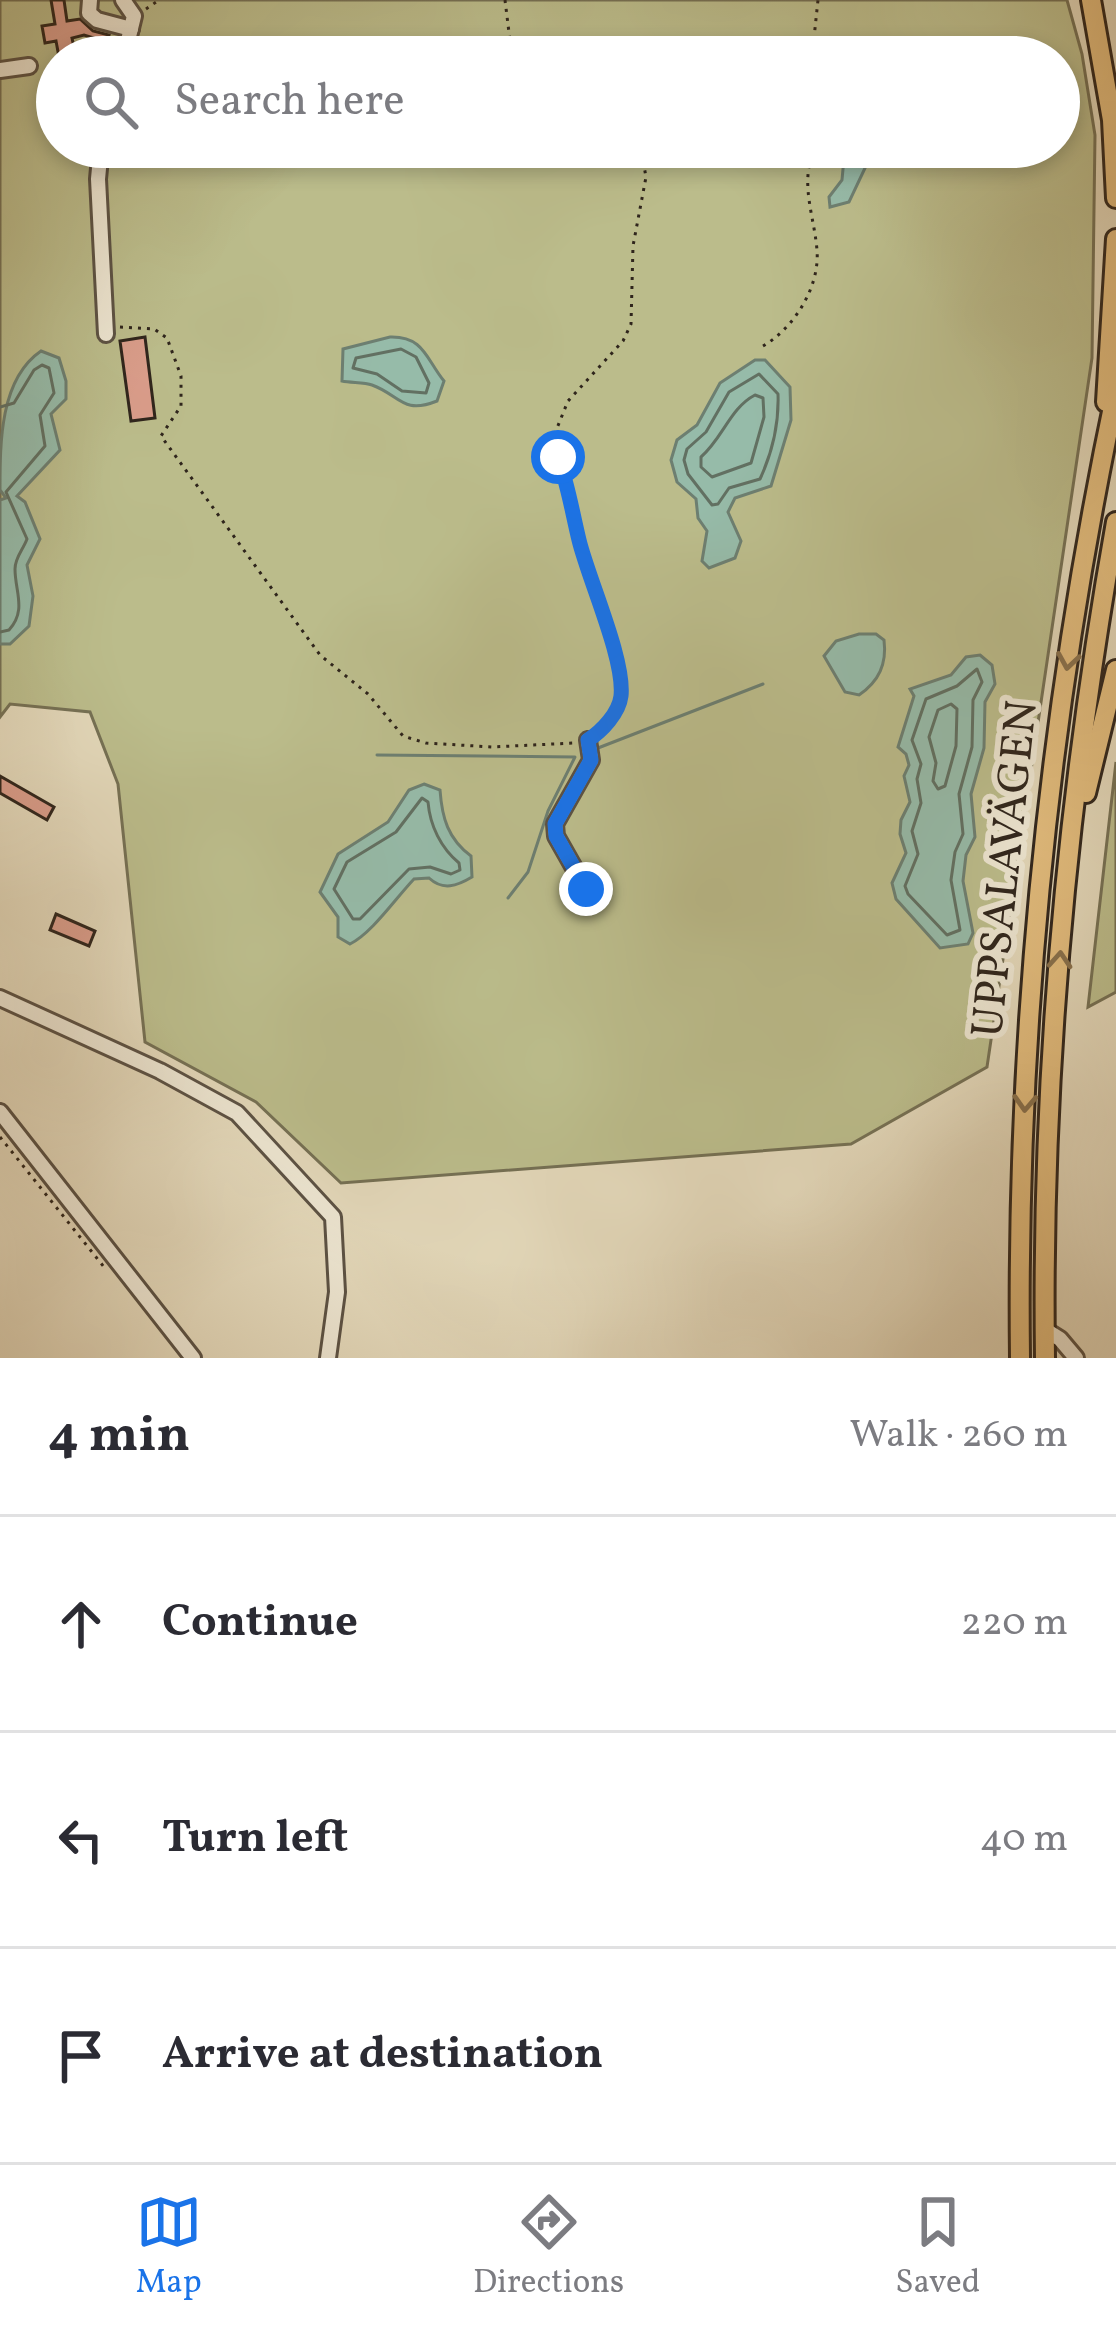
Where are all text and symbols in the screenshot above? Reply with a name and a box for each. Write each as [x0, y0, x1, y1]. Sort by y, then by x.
search box [36, 36, 1080, 168]
icon: search [78, 69, 144, 135]
text: Search here [174, 71, 405, 134]
route start [531, 430, 585, 484]
one-way arrow [1056, 651, 1082, 671]
street label: UPPSALAVÄGEN [958, 698, 1056, 1040]
route end [559, 862, 613, 916]
one-way arrow [1047, 950, 1073, 969]
one-way arrow [1012, 1094, 1038, 1113]
text: 4 min [48, 1401, 190, 1472]
text: Walk · 260 m [850, 1409, 1068, 1463]
icon: ahead [48, 1591, 114, 1657]
text: Continue [162, 1592, 358, 1655]
text: 220 m [961, 1597, 1068, 1651]
icon: left [48, 1807, 114, 1873]
text: Turn left [162, 1808, 348, 1871]
text: 40 m [980, 1813, 1068, 1867]
icon: arrive [48, 2023, 114, 2089]
text: Arrive at destination [162, 2024, 603, 2087]
tab: Map [136, 2189, 202, 2307]
tab: Directions [473, 2189, 624, 2307]
tab: Saved [895, 2189, 980, 2307]

